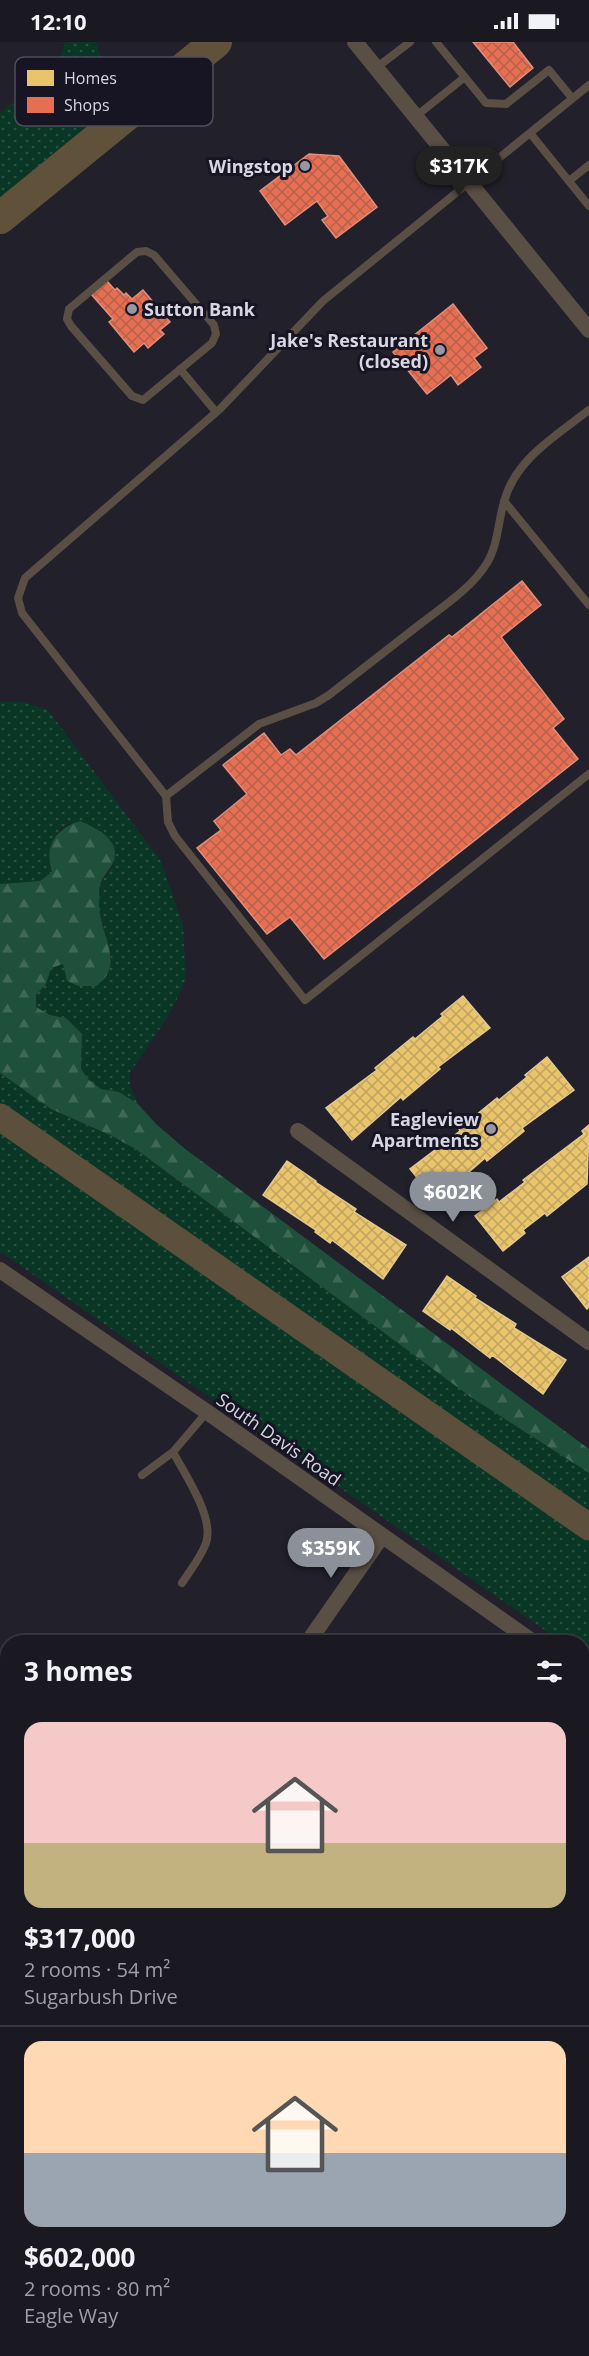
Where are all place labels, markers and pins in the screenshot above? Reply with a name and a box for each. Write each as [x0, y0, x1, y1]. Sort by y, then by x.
pin: $317K [417, 146, 501, 197]
place label: Wingstop [209, 154, 293, 178]
marker: Wingstop [298, 159, 312, 173]
place label: Sutton Bank [144, 297, 256, 321]
marker: Sutton Bank [125, 302, 139, 316]
place label: Jake's Restaurant (closed) [268, 328, 428, 373]
marker: Jake's Restaurant (closed) [433, 343, 447, 357]
place label: Eagleview Apartments [371, 1107, 480, 1152]
marker: Eagleview Apartments [484, 1122, 498, 1136]
pin: $602K [411, 1172, 495, 1223]
pin: $359K [289, 1528, 373, 1579]

